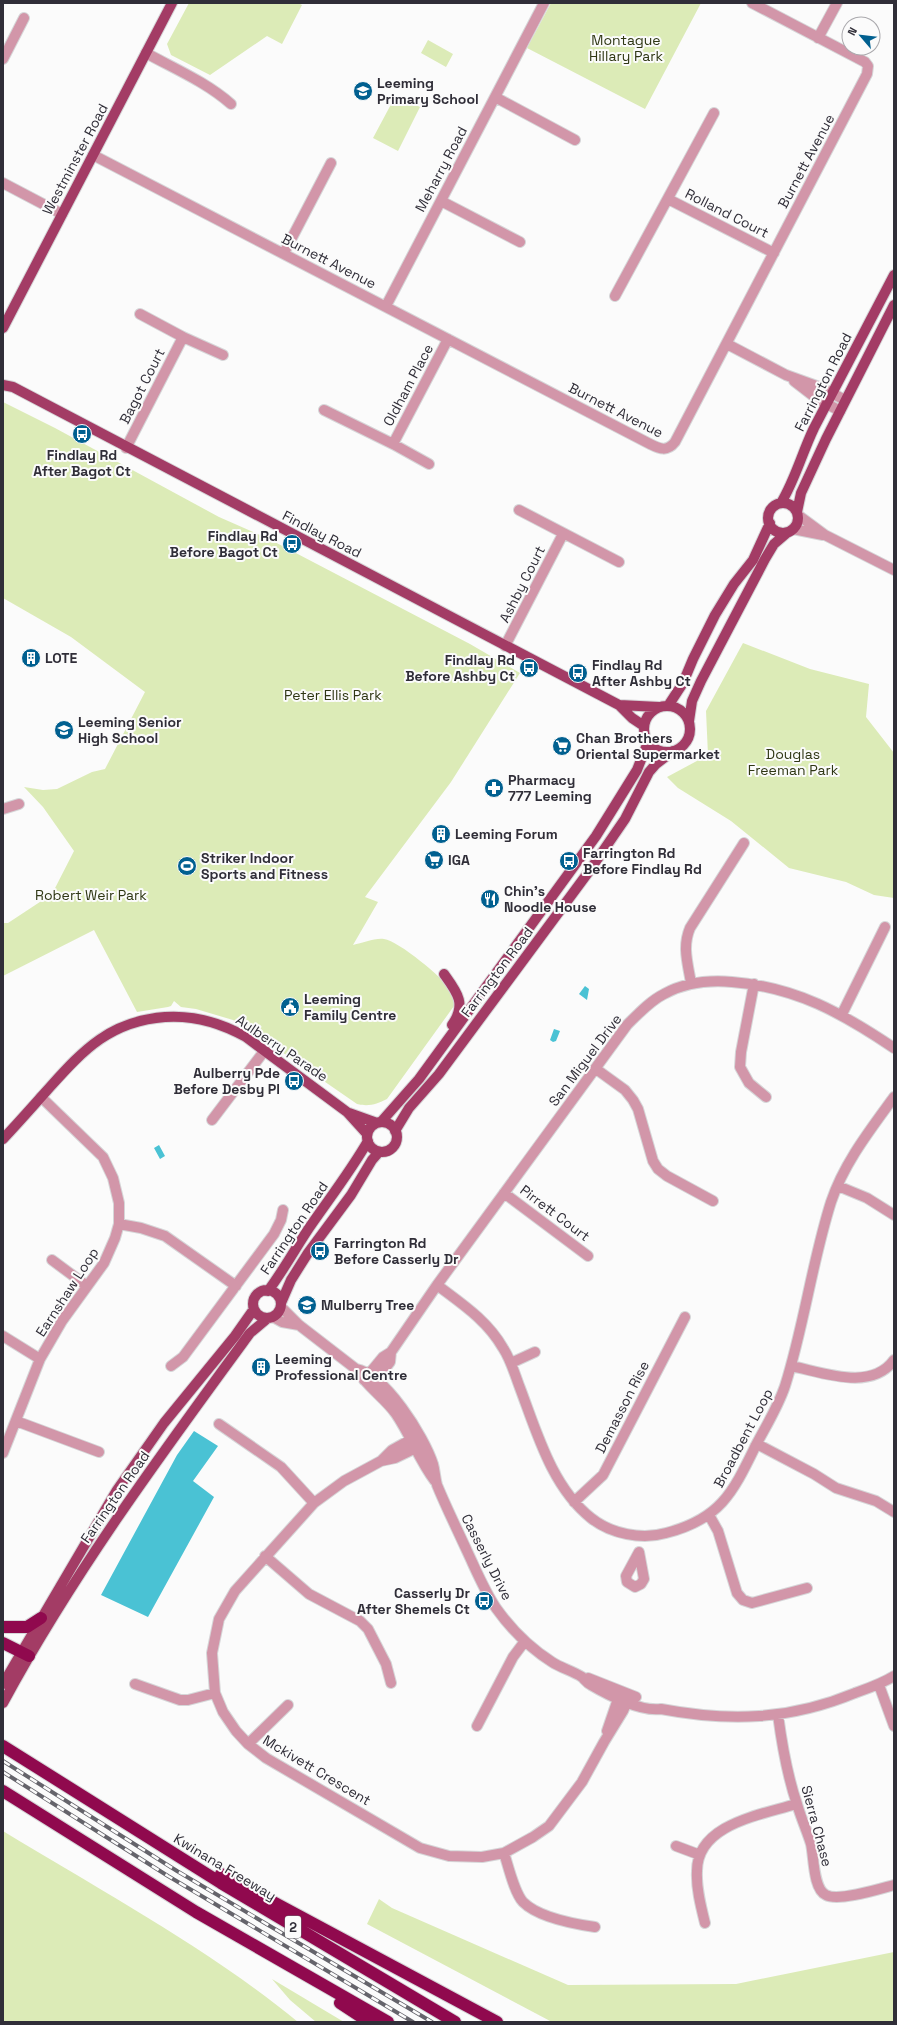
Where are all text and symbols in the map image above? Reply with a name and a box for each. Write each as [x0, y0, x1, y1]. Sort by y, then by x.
north arrow [841, 16, 881, 56]
text: N [844, 25, 860, 38]
park label: Montague Hillary Park [589, 31, 664, 65]
place label: Leeming Primary School [377, 74, 479, 108]
school or university icon: Leeming Primary School [352, 80, 374, 102]
street label: Westminster Road [38, 100, 112, 218]
street label: Burnett Avenue [774, 111, 838, 211]
street label: Meharry Road [411, 123, 471, 215]
street label: Rolland Court [682, 184, 772, 242]
street label: Burnett Avenue [279, 229, 379, 293]
street label: Farrington Road [790, 330, 856, 434]
street label: Oldham Place [379, 341, 437, 429]
street label: Bagot Court [115, 345, 169, 427]
street label: Burnett Avenue [566, 378, 666, 442]
bus stop icon: Findlay Rd After Bagot Ct [71, 423, 93, 445]
place label: Findlay Rd After Bagot Ct [33, 446, 131, 480]
street label: Findlay Road [279, 506, 365, 562]
place label: Findlay Rd Before Bagot Ct [170, 527, 278, 561]
bus stop icon: Findlay Rd Before Bagot Ct [281, 533, 303, 555]
street label: Ashby Court [495, 543, 549, 625]
building icon: LOTE [20, 647, 42, 669]
place label: LOTE [45, 649, 78, 667]
place label: Findlay Rd Before Ashby Ct [405, 651, 515, 685]
place label: Findlay Rd After Ashby Ct [592, 656, 691, 690]
bus stop icon: Findlay Rd Before Ashby Ct [518, 657, 540, 679]
bus stop icon: Findlay Rd After Ashby Ct [567, 662, 589, 684]
park label: Peter Ellis Park [284, 686, 382, 704]
place label: Leeming Senior High School [78, 713, 182, 747]
school or university icon: Leeming Senior High School [53, 719, 75, 741]
place label: Chan Brothers Oriental Supermarket [576, 729, 720, 763]
supermarket icon: Chan Brothers Oriental Supermarket [551, 735, 573, 757]
park label: Douglas Freeman Park [748, 745, 839, 779]
place label: Pharmacy 777 Leeming [508, 771, 592, 805]
pharmacy icon: Pharmacy 777 Leeming [483, 777, 505, 799]
building icon: Leeming Forum [430, 823, 452, 845]
place label: Leeming Forum [455, 825, 558, 843]
place label: Farrington Rd Before Findlay Rd [583, 844, 702, 878]
place label: Striker Indoor Sports and Fitness [201, 849, 328, 883]
supermarket icon: IGA [423, 849, 445, 871]
bus stop icon: Farrington Rd Before Findlay Rd [558, 850, 580, 872]
place label: IGA [448, 851, 470, 869]
sports icon: Striker Indoor Sports and Fitness [176, 855, 198, 877]
place label: Chin's Noodle House [504, 882, 597, 916]
park label: Robert Weir Park [35, 886, 147, 904]
restaurant icon: Chin's Noodle House [479, 888, 501, 910]
street label: Farrington Road [457, 923, 537, 1021]
place label: Leeming Family Centre [304, 990, 396, 1024]
public building icon: Leeming Family Centre [279, 996, 301, 1018]
street label: San Miguel Drive [544, 1010, 626, 1110]
street label: Aulberry Parade [232, 1011, 332, 1085]
place label: Aulberry Pde Before Desby Pl [173, 1064, 280, 1098]
bus stop icon: Aulberry Pde Before Desby Pl [283, 1070, 305, 1092]
street label: Farrington Road [256, 1178, 332, 1278]
street label: Pirrett Court [516, 1181, 594, 1245]
place label: Farrington Rd Before Casserly Dr [334, 1234, 459, 1268]
bus stop icon: Farrington Rd Before Casserly Dr [309, 1240, 331, 1262]
street label: Earnshaw Loop [32, 1244, 102, 1340]
school or university icon: Mulberry Tree [296, 1294, 318, 1316]
place label: Mulberry Tree [321, 1296, 414, 1314]
place label: Leeming Professional Centre [275, 1350, 407, 1384]
building icon: Leeming Professional Centre [250, 1356, 272, 1378]
street label: Demasson Rise [591, 1358, 653, 1456]
street label: Broadbent Loop [709, 1385, 777, 1491]
street label: Farrington Road [77, 1447, 153, 1547]
street label: Casserly Drive [458, 1511, 516, 1603]
place label: Casserly Dr After Shemels Ct [357, 1584, 470, 1618]
bus stop icon: Casserly Dr After Shemels Ct [473, 1590, 495, 1612]
street label: Mckivett Crescent [260, 1731, 374, 1809]
street label: Sierra Chase [798, 1783, 836, 1869]
street label: Kwinana Freeway [171, 1829, 279, 1905]
road number: 2 [285, 1916, 301, 1938]

